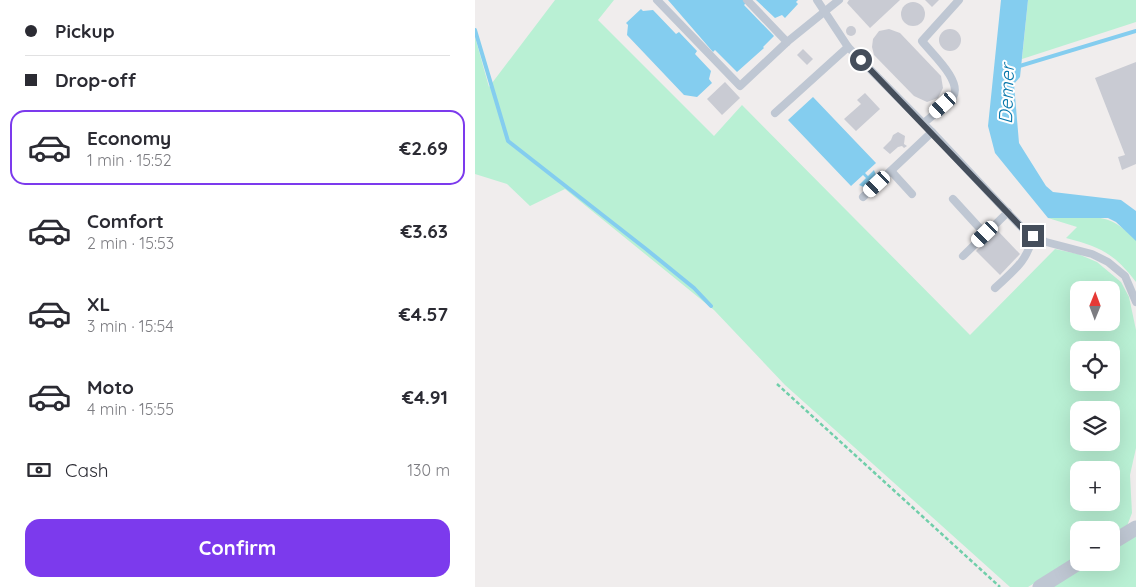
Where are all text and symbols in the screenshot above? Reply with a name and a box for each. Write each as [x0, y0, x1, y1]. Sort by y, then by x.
text: Pickup [55, 19, 115, 43]
route start [850, 49, 872, 71]
water label: Demer [993, 61, 1019, 124]
text: Drop-off [55, 68, 136, 92]
car [926, 89, 959, 121]
icon: car [27, 125, 72, 170]
text: Economy [87, 126, 171, 150]
text: €2.69 [399, 136, 448, 160]
text: 1 min · 15:52 [87, 150, 172, 170]
car [860, 168, 893, 200]
icon: car [27, 208, 72, 253]
text: Comfort [87, 209, 164, 233]
car [969, 218, 1001, 250]
text: €3.63 [400, 219, 448, 243]
route end [1022, 225, 1044, 247]
text: 2 min · 15:53 [87, 233, 174, 253]
north arrow [1070, 281, 1120, 331]
map controls [1070, 281, 1120, 571]
icon: car [27, 291, 72, 336]
text: XL [87, 292, 110, 316]
text: €4.57 [399, 302, 448, 326]
text: 3 min · 15:54 [87, 316, 174, 336]
button: locate [1070, 341, 1120, 391]
icon: car [27, 374, 72, 419]
text: Moto [87, 375, 134, 399]
text: €4.91 [402, 385, 448, 409]
text: 4 min · 15:55 [87, 399, 174, 419]
button: layers [1070, 401, 1120, 451]
icon: cash [25, 456, 53, 484]
text: Cash [65, 458, 109, 482]
text: 130 m [407, 460, 450, 480]
button: + [1070, 461, 1120, 511]
button: Confirm [25, 519, 450, 577]
button: − [1070, 521, 1120, 571]

